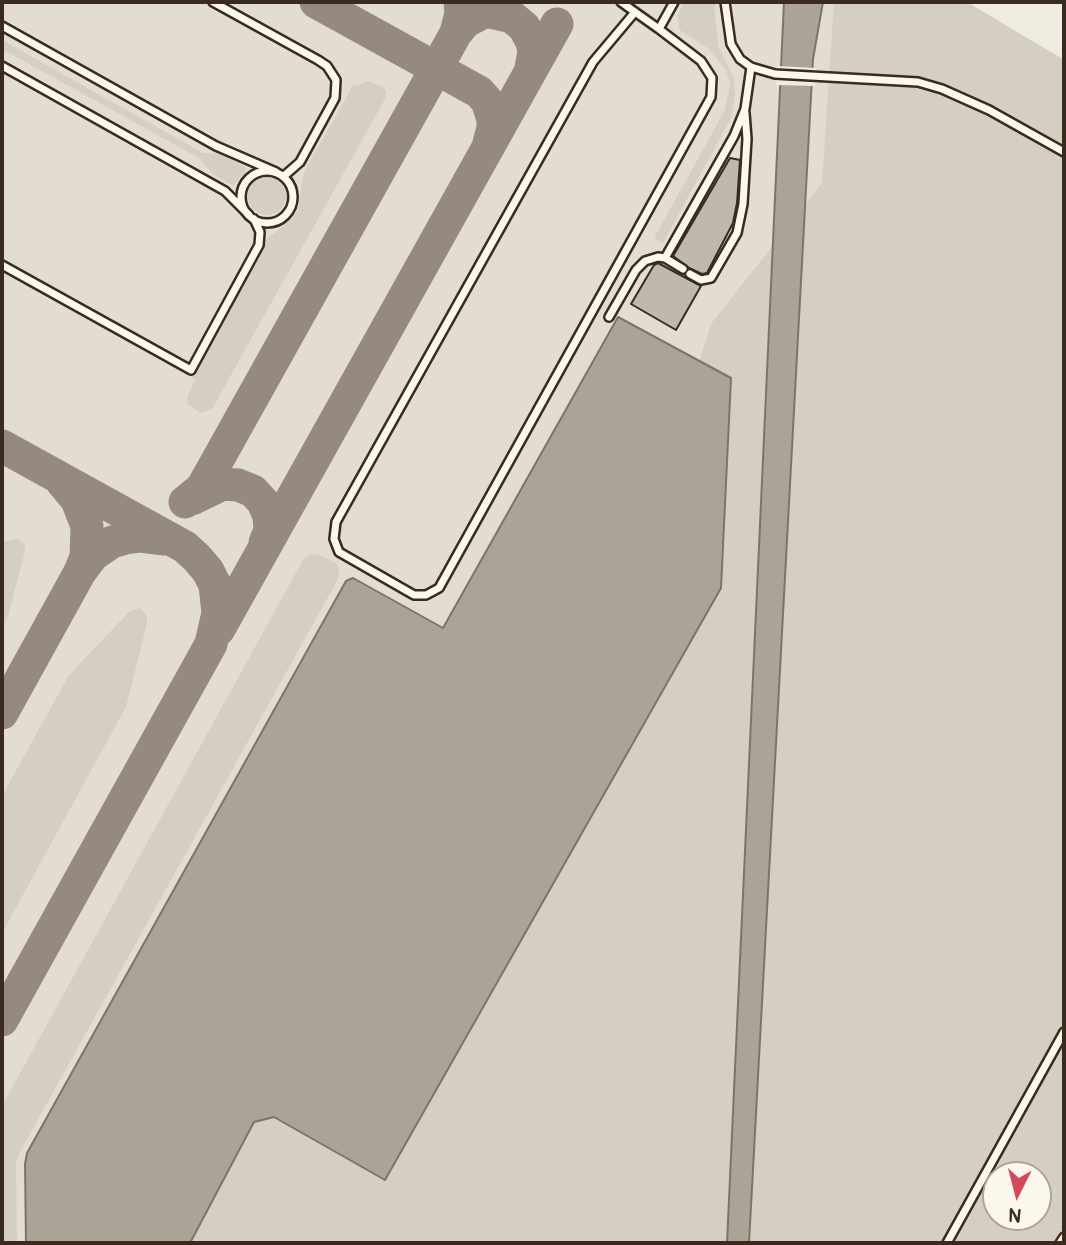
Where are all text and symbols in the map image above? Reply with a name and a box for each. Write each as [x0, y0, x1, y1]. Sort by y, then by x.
north arrow [982, 1161, 1052, 1231]
text: N [1007, 1202, 1023, 1228]

